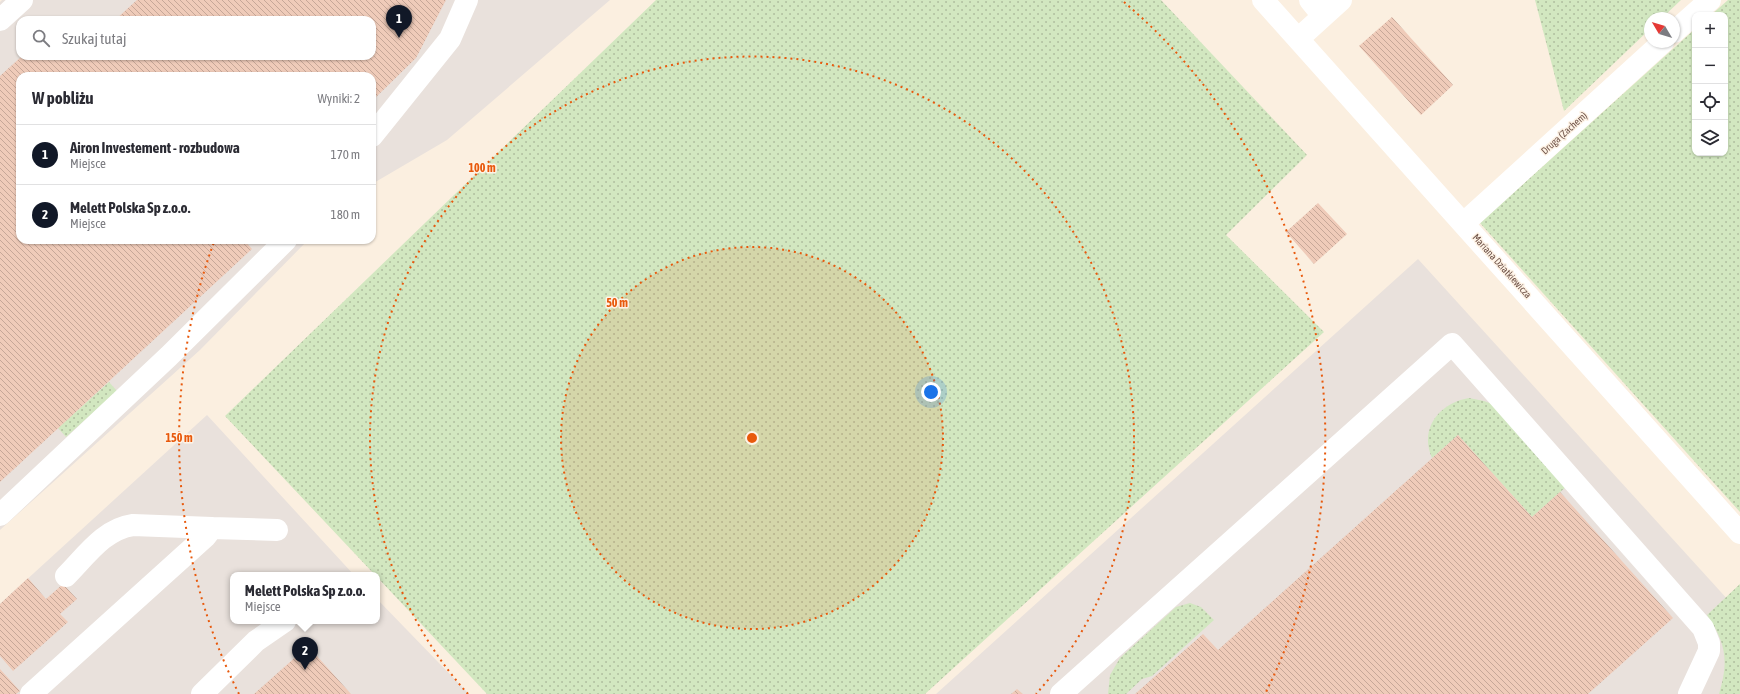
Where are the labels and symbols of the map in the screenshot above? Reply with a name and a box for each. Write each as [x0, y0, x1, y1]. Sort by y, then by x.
pin: 1 [386, 5, 412, 38]
north arrow [1644, 12, 1680, 48]
street label: Druga (Zachem) [1539, 110, 1589, 156]
text: 100 m [468, 161, 496, 175]
street label: Mariana Dziatkiewicza [1470, 232, 1534, 300]
text: 50 m [606, 296, 628, 310]
your location [921, 382, 941, 402]
text: 150 m [165, 431, 193, 445]
centre of rings [745, 431, 759, 445]
pin: 2 [292, 637, 318, 670]

